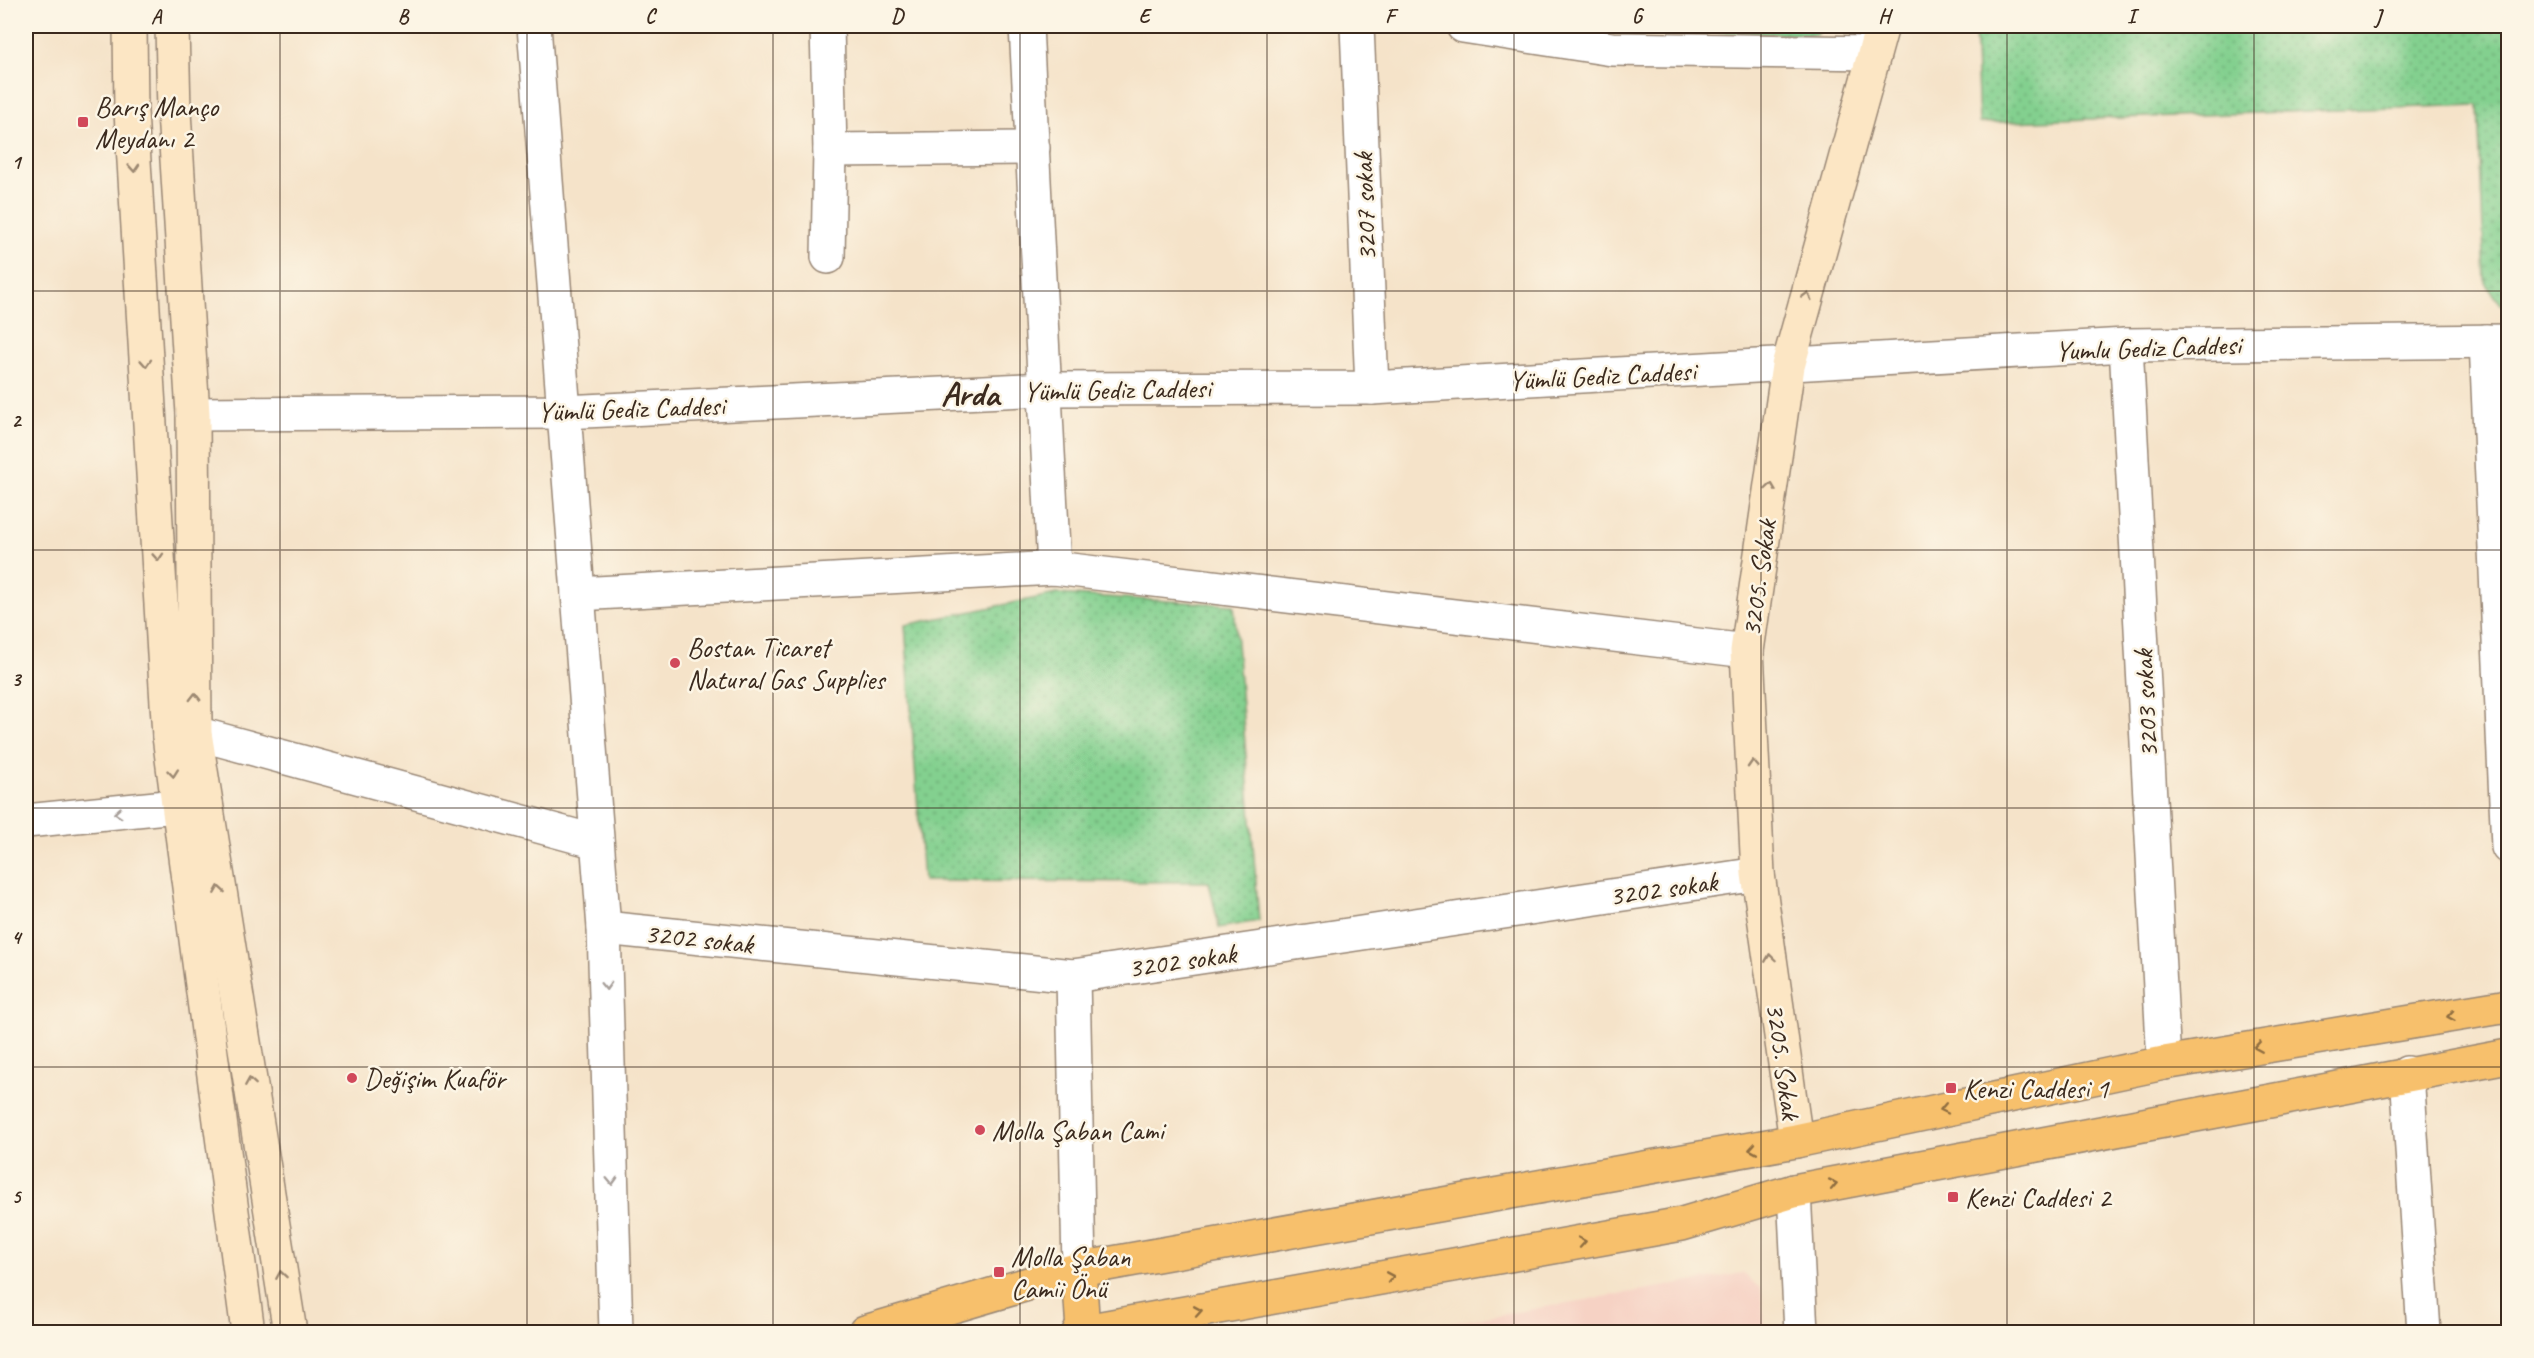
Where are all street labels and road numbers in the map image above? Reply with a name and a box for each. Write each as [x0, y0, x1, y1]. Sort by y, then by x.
street label: 3207 sokak [1345, 150, 1384, 262]
street label: Yumlu Gediz Caddesi [2055, 327, 2245, 368]
street label: Yümlü Gediz Caddesi [1508, 353, 1700, 398]
street label: Yümlü Gediz Caddesi [1023, 370, 1215, 409]
street label: Yümlü Gediz Caddesi [537, 388, 729, 429]
street label: 3205. Sokak [1733, 516, 1784, 639]
street label: 3203 sokak [2125, 647, 2166, 759]
street label: 3202 sokak [1607, 863, 1721, 913]
street label: 3202 sokak [643, 915, 756, 962]
street label: 3202 sokak [1126, 935, 1240, 985]
street label: 3205. Sokak [1758, 1000, 1809, 1123]

